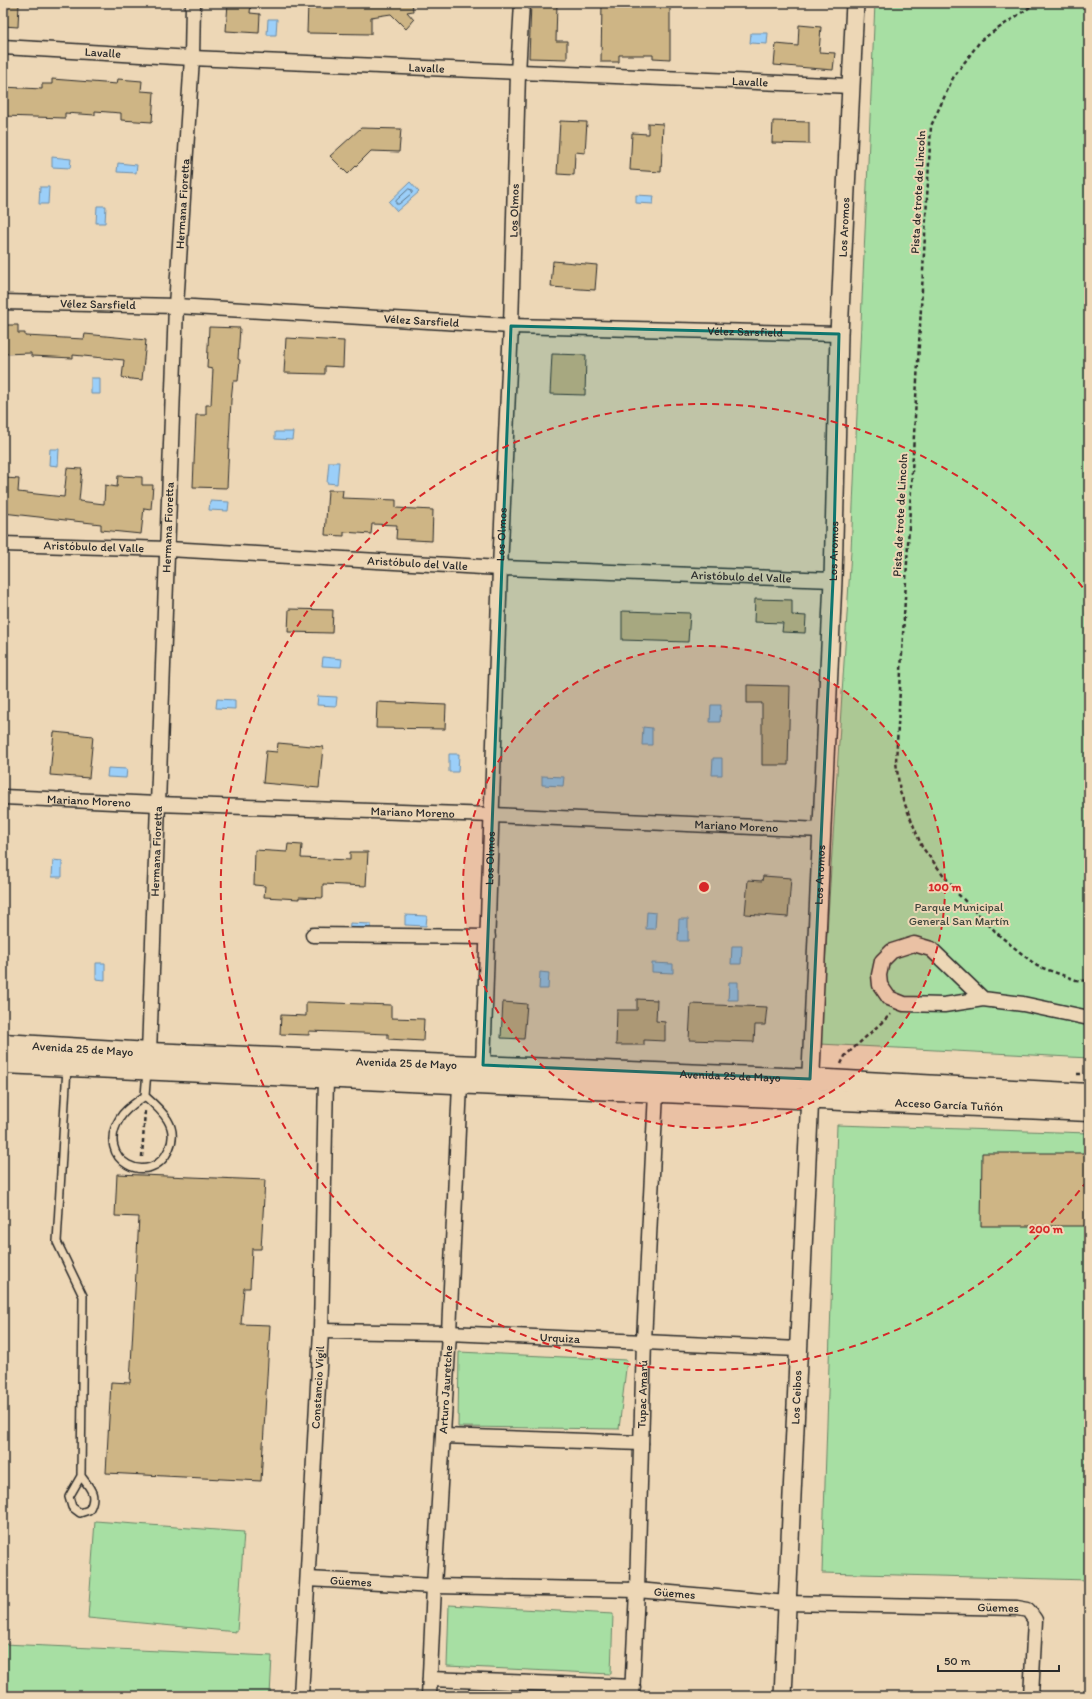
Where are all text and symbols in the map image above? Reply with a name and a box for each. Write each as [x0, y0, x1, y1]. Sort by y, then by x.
street label: Lavalle [84, 45, 122, 61]
street label: Lavalle [408, 60, 445, 76]
street label: Lavalle [732, 74, 769, 89]
street label: Pista de trote de Lincoln [908, 129, 928, 254]
street label: Hermana Fioretta [173, 157, 193, 249]
street label: Los Olmos [506, 183, 522, 238]
street label: Los Aromos [836, 197, 853, 258]
street label: Vélez Sarsfield [60, 296, 136, 312]
street label: Vélez Sarsfield [383, 311, 460, 330]
street label: Vélez Sarsfield [707, 324, 784, 340]
street label: Pista de trote de Lincoln [890, 452, 910, 577]
street label: Hermana Fioretta [159, 481, 177, 573]
street label: Los Olmos [493, 507, 510, 562]
street label: Los Aromos [826, 521, 841, 581]
street label: Aristóbulo del Valle [43, 538, 145, 555]
street label: Aristóbulo del Valle [367, 553, 468, 573]
street label: Aristóbulo del Valle [691, 568, 792, 586]
street label: Mariano Moreno [47, 792, 131, 810]
street label: Mariano Moreno [370, 804, 455, 821]
street label: Hermana Fioretta [148, 805, 165, 897]
street label: Mariano Moreno [694, 817, 779, 835]
street label: Los Olmos [482, 831, 498, 885]
street label: Los Aromos [811, 844, 828, 905]
centre of rings [697, 880, 711, 894]
text: 100 m [928, 880, 962, 894]
park label: Parque Municipal General San Martín [909, 900, 1009, 928]
street label: Avenida 25 de Mayo [32, 1039, 134, 1059]
street label: Avenida 25 de Mayo [356, 1054, 457, 1072]
street label: Avenida 25 de Mayo [679, 1067, 781, 1085]
street label: Acceso García Tuñón [895, 1095, 1004, 1114]
text: 200 m [1029, 1222, 1064, 1236]
street label: Urquiza [539, 1330, 581, 1346]
street label: Constancio Vigil [309, 1345, 327, 1429]
street label: Arturo Jauretche [436, 1345, 455, 1434]
street label: Tupac Amarú [635, 1359, 650, 1429]
street label: Los Ceibos [788, 1370, 805, 1425]
street label: Güemes [330, 1573, 372, 1590]
street label: Güemes [653, 1584, 696, 1602]
street label: Güemes [977, 1600, 1019, 1615]
scale bar [938, 1647, 1059, 1673]
text: 50 m [944, 1654, 970, 1668]

